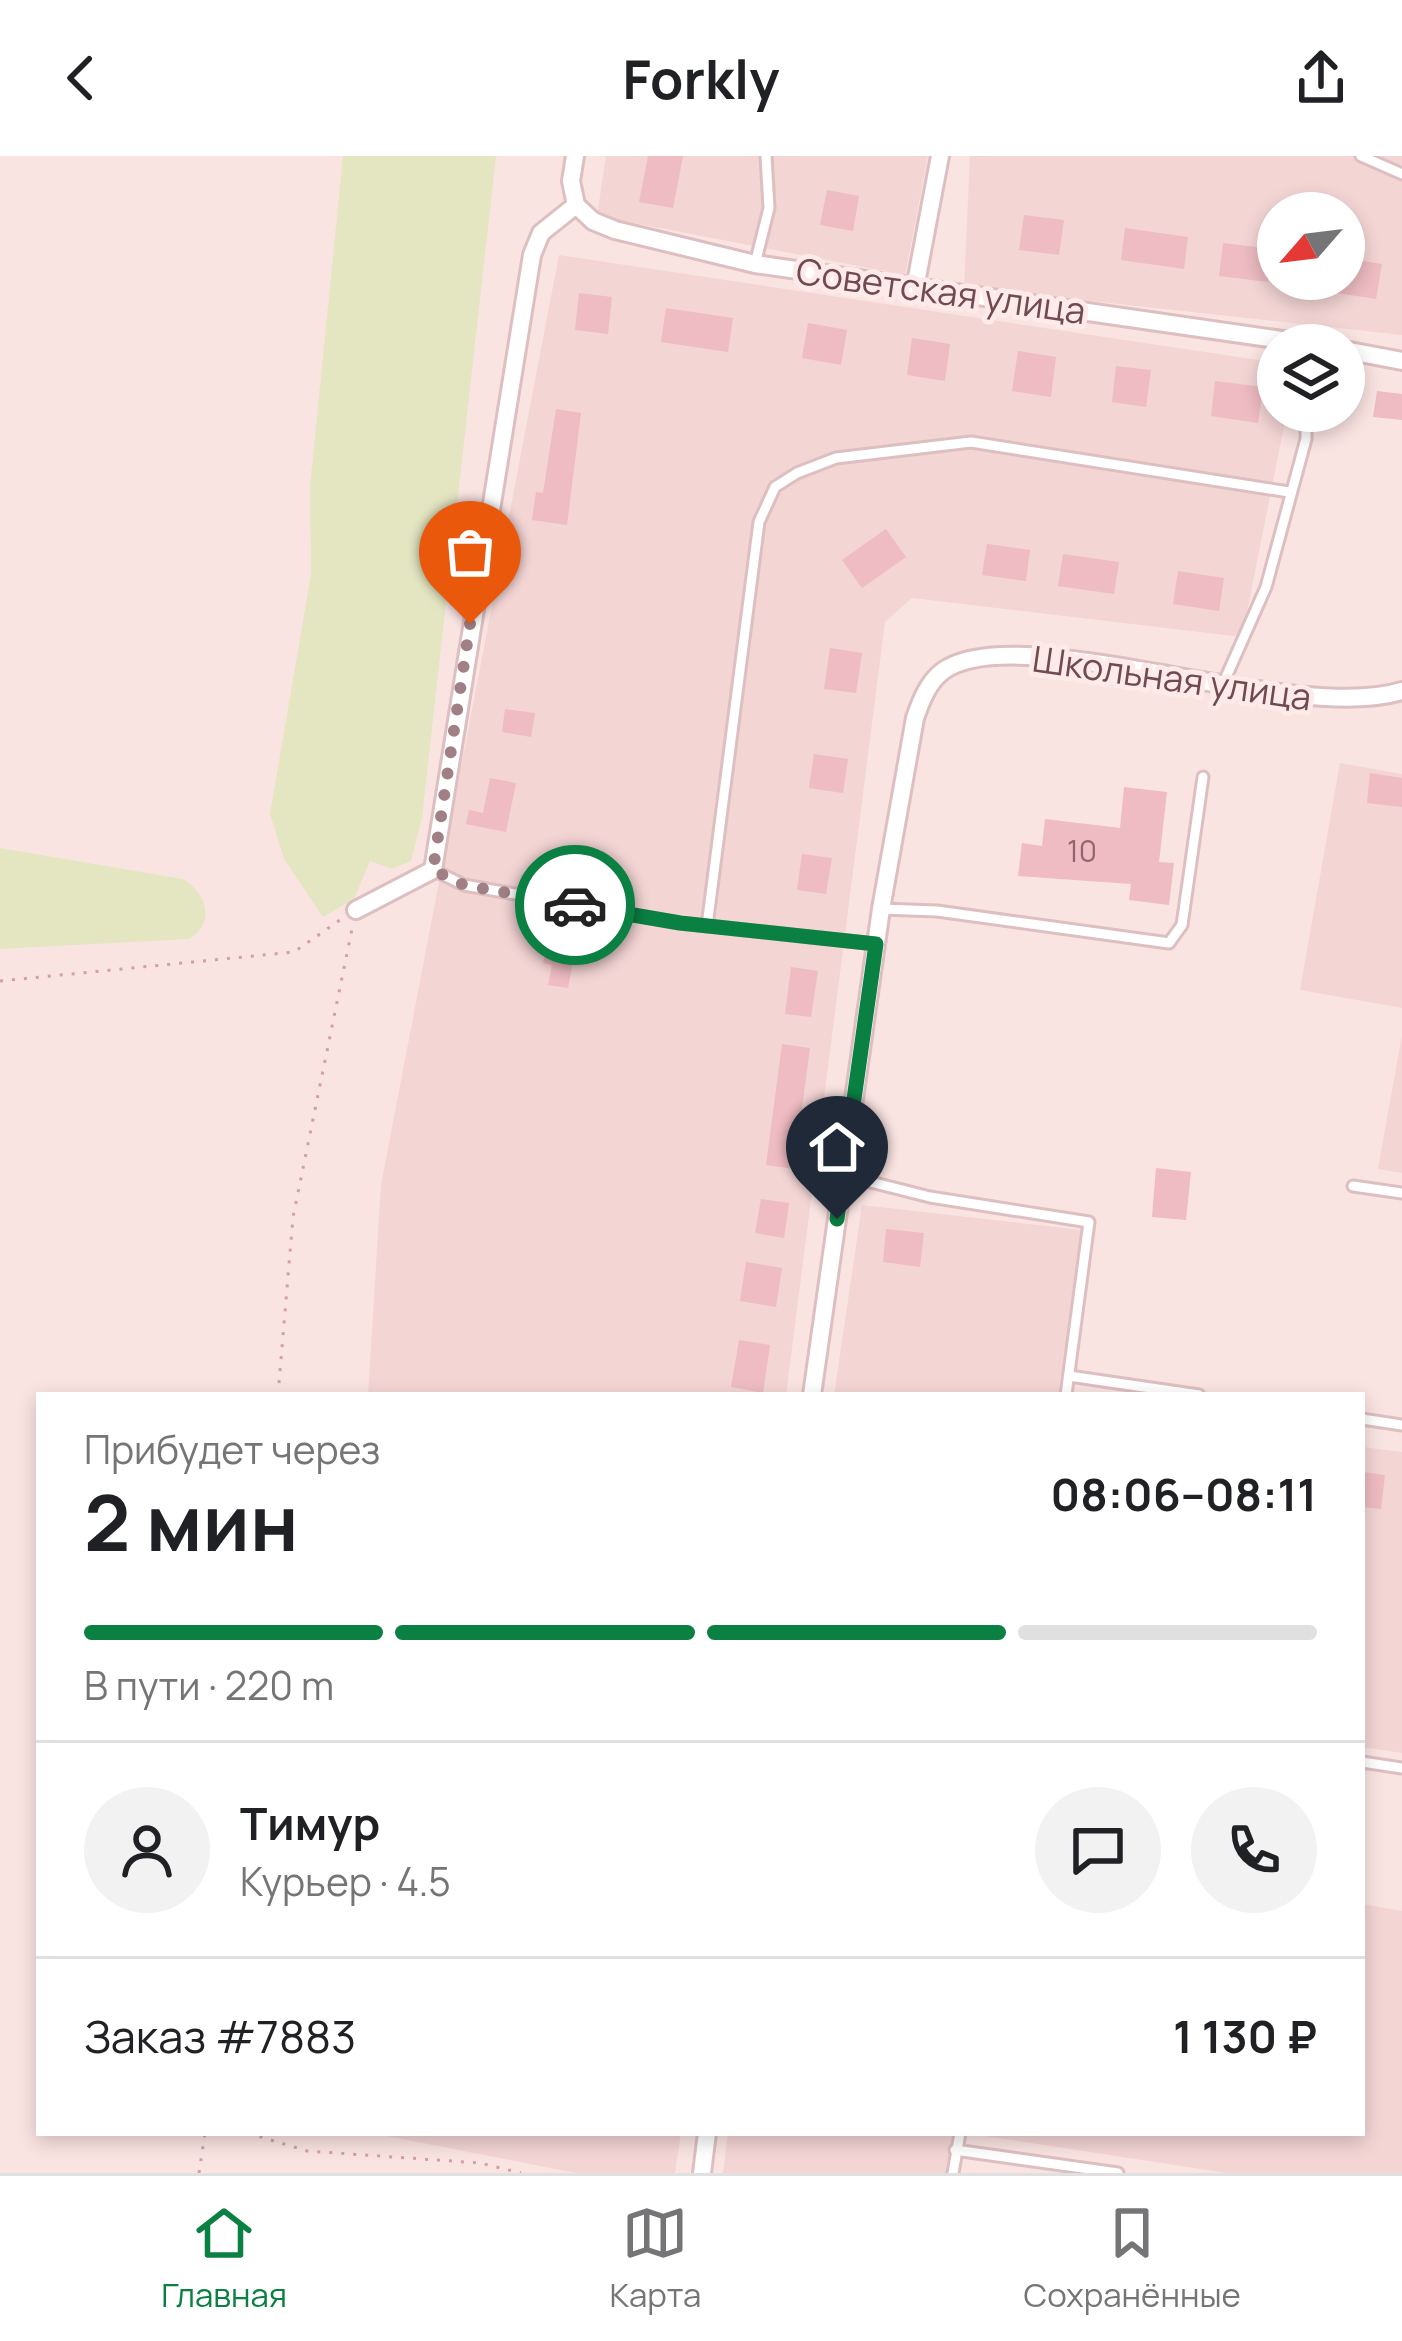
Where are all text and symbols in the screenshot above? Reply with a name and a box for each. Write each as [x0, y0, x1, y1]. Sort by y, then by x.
text: Forkly [623, 41, 779, 115]
icon: back [48, 45, 114, 111]
icon: share [1288, 45, 1354, 111]
north arrow [1257, 192, 1365, 300]
map controls [1257, 192, 1365, 432]
street label: Советская улица [793, 246, 1089, 335]
button: layers [1257, 324, 1365, 432]
pin [419, 501, 521, 624]
icon: bag [437, 519, 503, 585]
street label: Школьная улица [1030, 634, 1315, 721]
house number: 10 [1067, 830, 1097, 871]
courier [515, 845, 635, 965]
icon: car [542, 872, 608, 938]
pin [786, 1096, 888, 1219]
icon: home [804, 1114, 870, 1180]
text: Прибудет через [84, 1422, 380, 1476]
text: 08:06–08:11 [1051, 1463, 1317, 1525]
text: 2 мин [84, 1468, 299, 1574]
text: В пути · 220 m [84, 1658, 334, 1712]
button: person [84, 1787, 210, 1913]
button: chat [1035, 1787, 1161, 1913]
button: phone [1191, 1787, 1317, 1913]
text: Тимур [240, 1792, 380, 1854]
text: Курьер · 4.5 [240, 1854, 451, 1908]
text: Заказ #7883 [84, 2005, 356, 2067]
text: 1 130 ₽ [1173, 2005, 1317, 2067]
tab: Главная [161, 2200, 287, 2317]
tab: Карта [609, 2200, 701, 2317]
tab: Сохранённые [1024, 2200, 1241, 2317]

